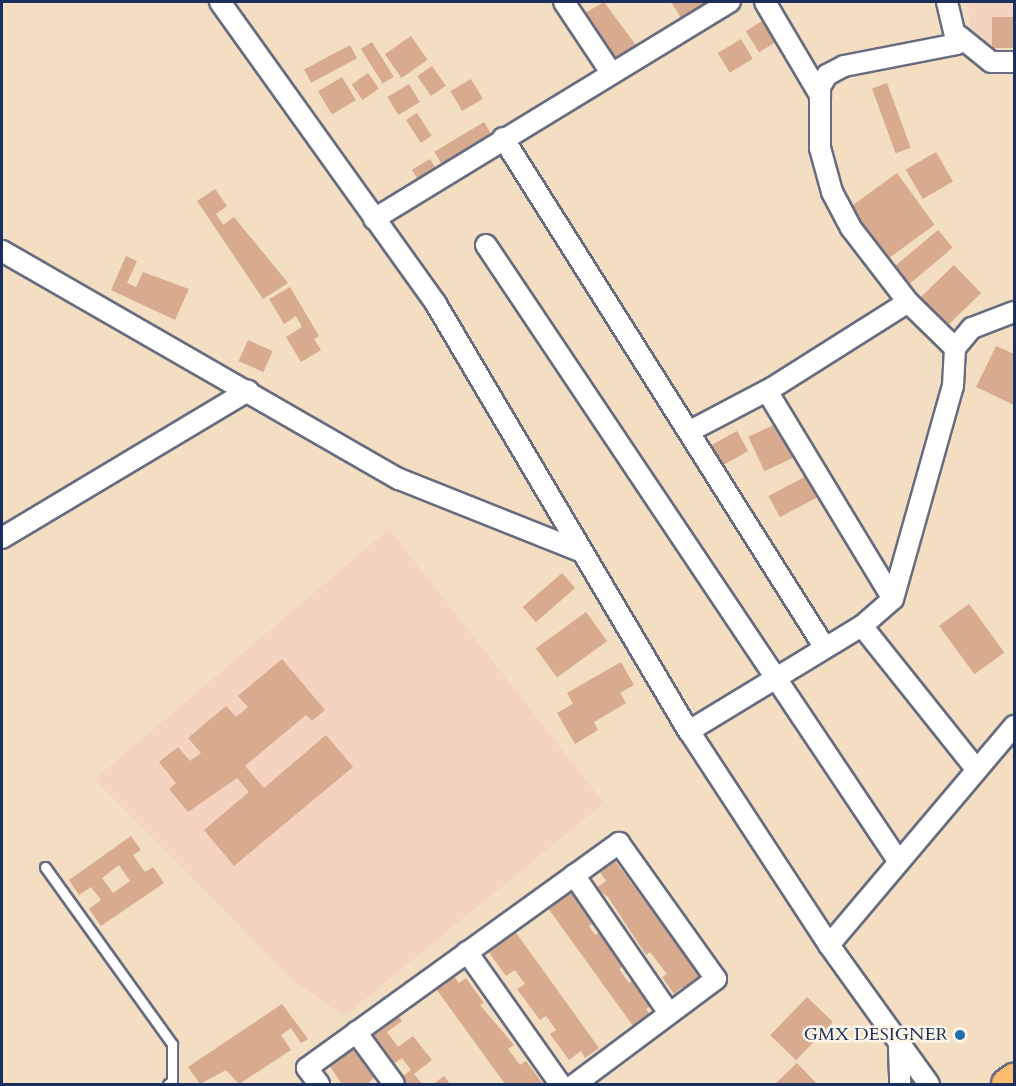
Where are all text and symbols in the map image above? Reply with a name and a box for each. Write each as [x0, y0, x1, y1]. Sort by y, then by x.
place label: GMX DESIGNER [804, 1024, 948, 1046]
marker: GMX DESIGNER [953, 1028, 967, 1042]

